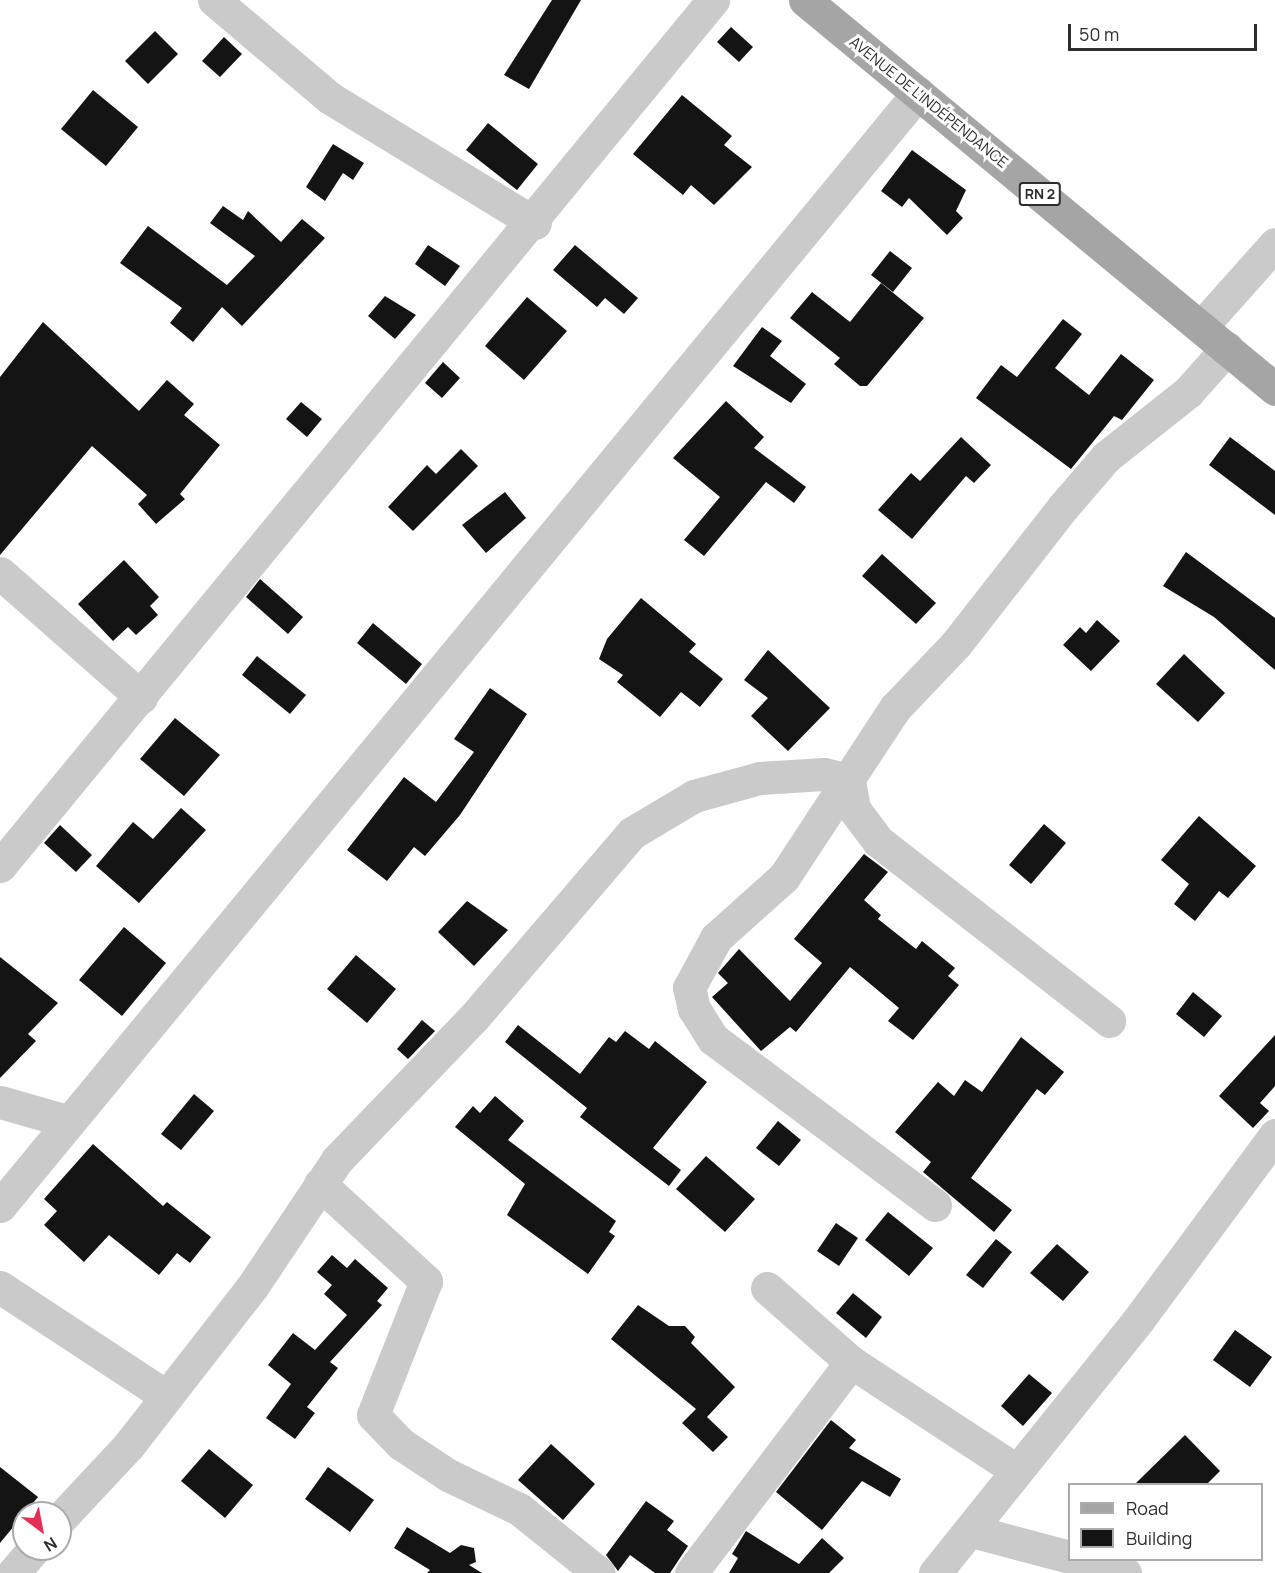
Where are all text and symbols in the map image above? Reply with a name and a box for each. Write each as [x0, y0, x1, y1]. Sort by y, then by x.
scale bar [1071, 12, 1260, 50]
text: 50 m [1079, 22, 1119, 46]
street label: AVENUE DE L'INDÉPENDANCE [846, 33, 1012, 171]
road number: RN 2 [1018, 183, 1062, 205]
legend [1068, 1483, 1263, 1561]
text: Road [1126, 1496, 1169, 1520]
north arrow [12, 1501, 72, 1561]
text: Building [1126, 1526, 1192, 1550]
text: N [40, 1532, 61, 1557]

